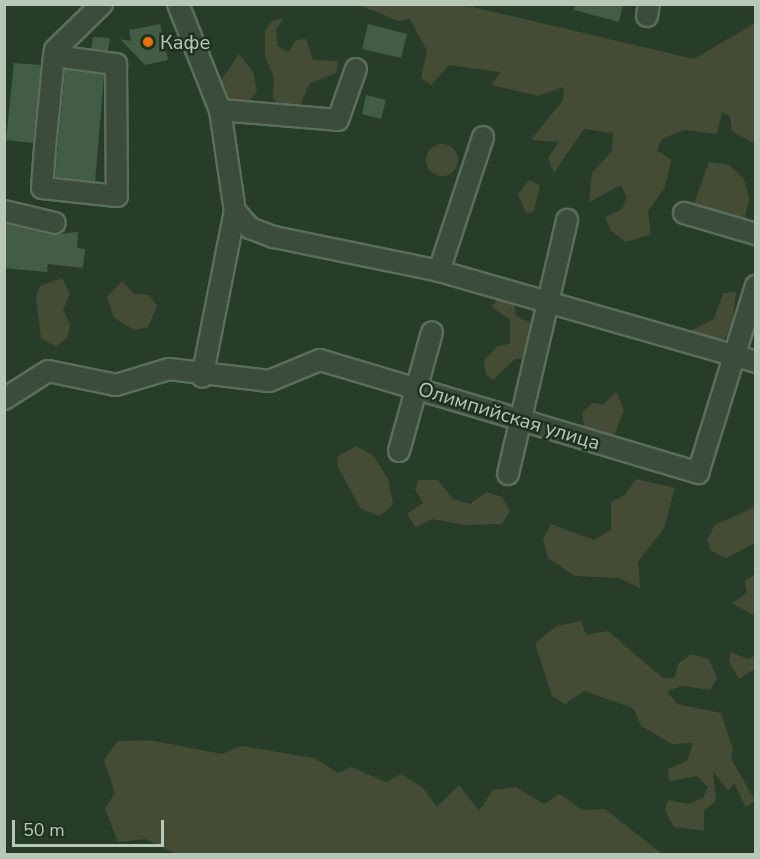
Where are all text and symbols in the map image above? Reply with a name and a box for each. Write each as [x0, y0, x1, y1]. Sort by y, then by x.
place label: Кафе [160, 30, 210, 54]
marker: Кафе [141, 35, 155, 49]
street label: Олимпийская улица [415, 377, 603, 455]
scale bar [15, 808, 166, 846]
text: 50 m [23, 818, 65, 842]

